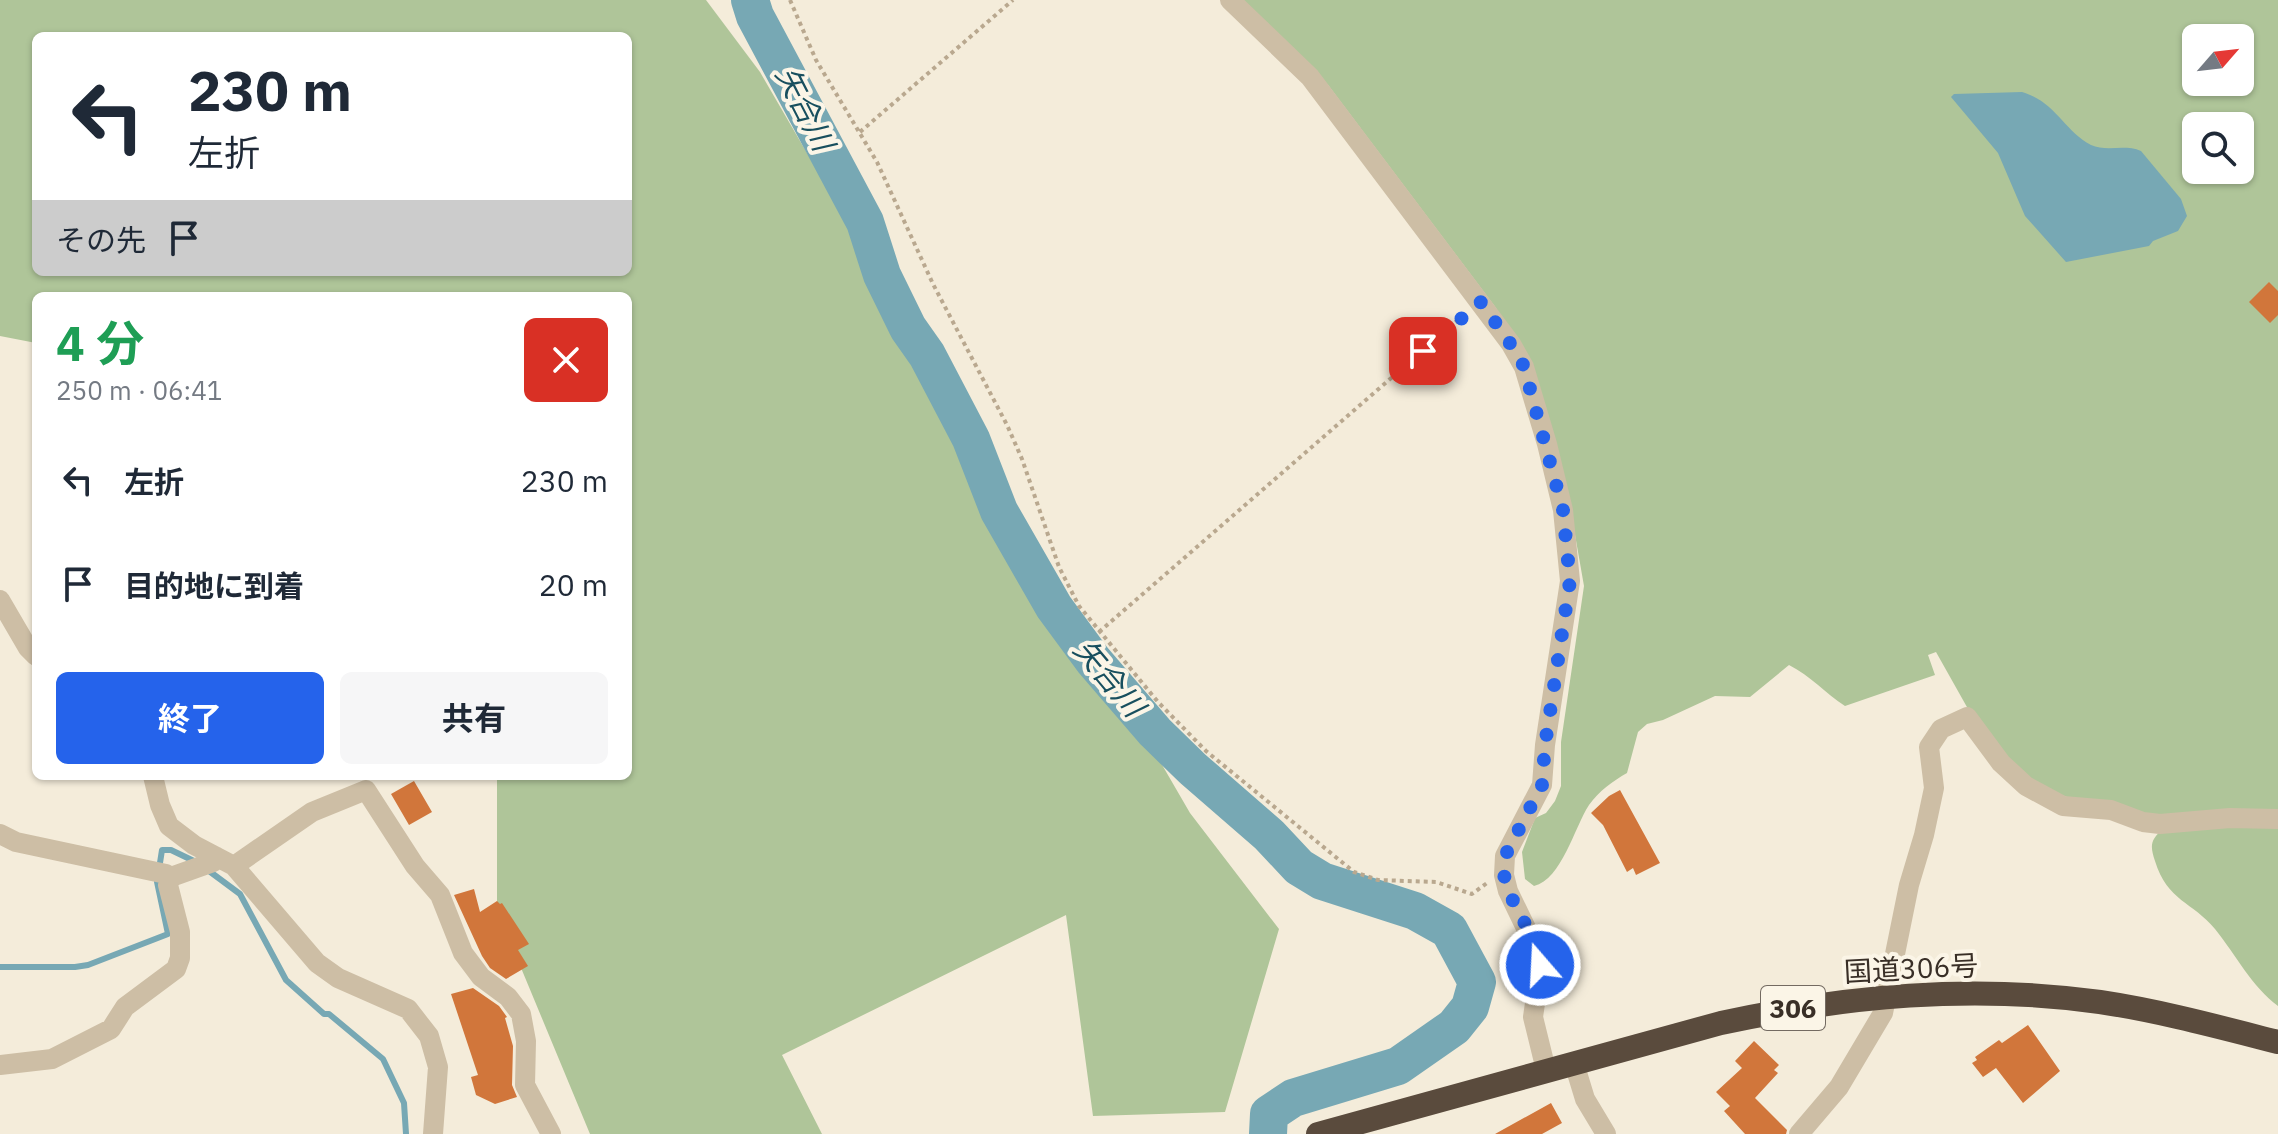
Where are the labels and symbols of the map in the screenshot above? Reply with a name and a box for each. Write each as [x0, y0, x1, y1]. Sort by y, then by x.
north arrow [2182, 24, 2254, 96]
water label: 矢合川 [768, 59, 845, 160]
pin [1389, 317, 1457, 385]
water label: 矢合川 [1066, 630, 1156, 726]
position arrow [1498, 923, 1582, 1007]
street label: 国道306号 [1843, 946, 1979, 990]
road number: 306 [1761, 986, 1825, 1030]

